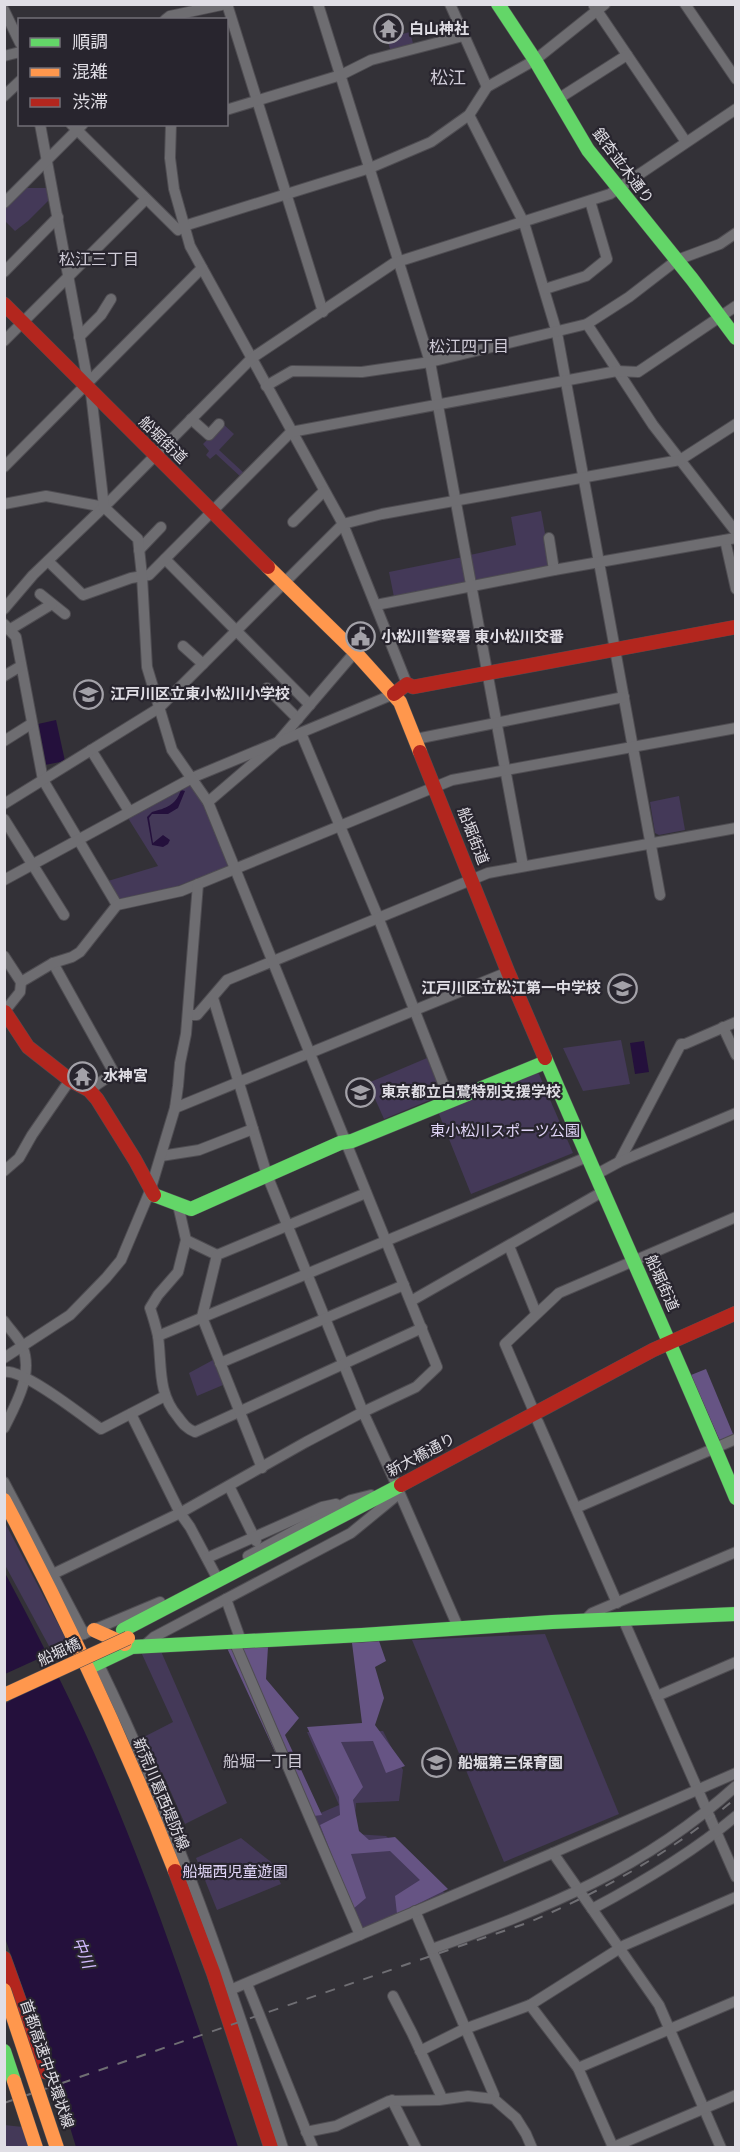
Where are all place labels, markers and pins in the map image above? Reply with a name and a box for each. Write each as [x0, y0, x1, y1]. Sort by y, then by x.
temple icon: 白山神社 [372, 13, 404, 45]
place label: 白山神社 [409, 20, 469, 38]
public building icon: 小松川警察署 東小松川交番 [344, 621, 376, 653]
place label: 小松川警察署 東小松川交番 [381, 628, 564, 646]
school or university icon: 江戸川区立東小松川小学校 [73, 678, 105, 710]
place label: 江戸川区立東小松川小学校 [110, 685, 290, 703]
school or university icon: 江戸川区立松江第一中学校 [606, 972, 638, 1004]
place label: 江戸川区立松江第一中学校 [421, 979, 601, 997]
temple icon: 水神宮 [66, 1060, 98, 1092]
place label: 水神宮 [103, 1067, 148, 1085]
school or university icon: 東京都立白鷺特別支援学校 [344, 1076, 376, 1108]
place label: 東京都立白鷺特別支援学校 [381, 1083, 561, 1101]
school or university icon: 船堀第三保育園 [421, 1747, 453, 1779]
place label: 船堀第三保育園 [458, 1754, 563, 1772]

